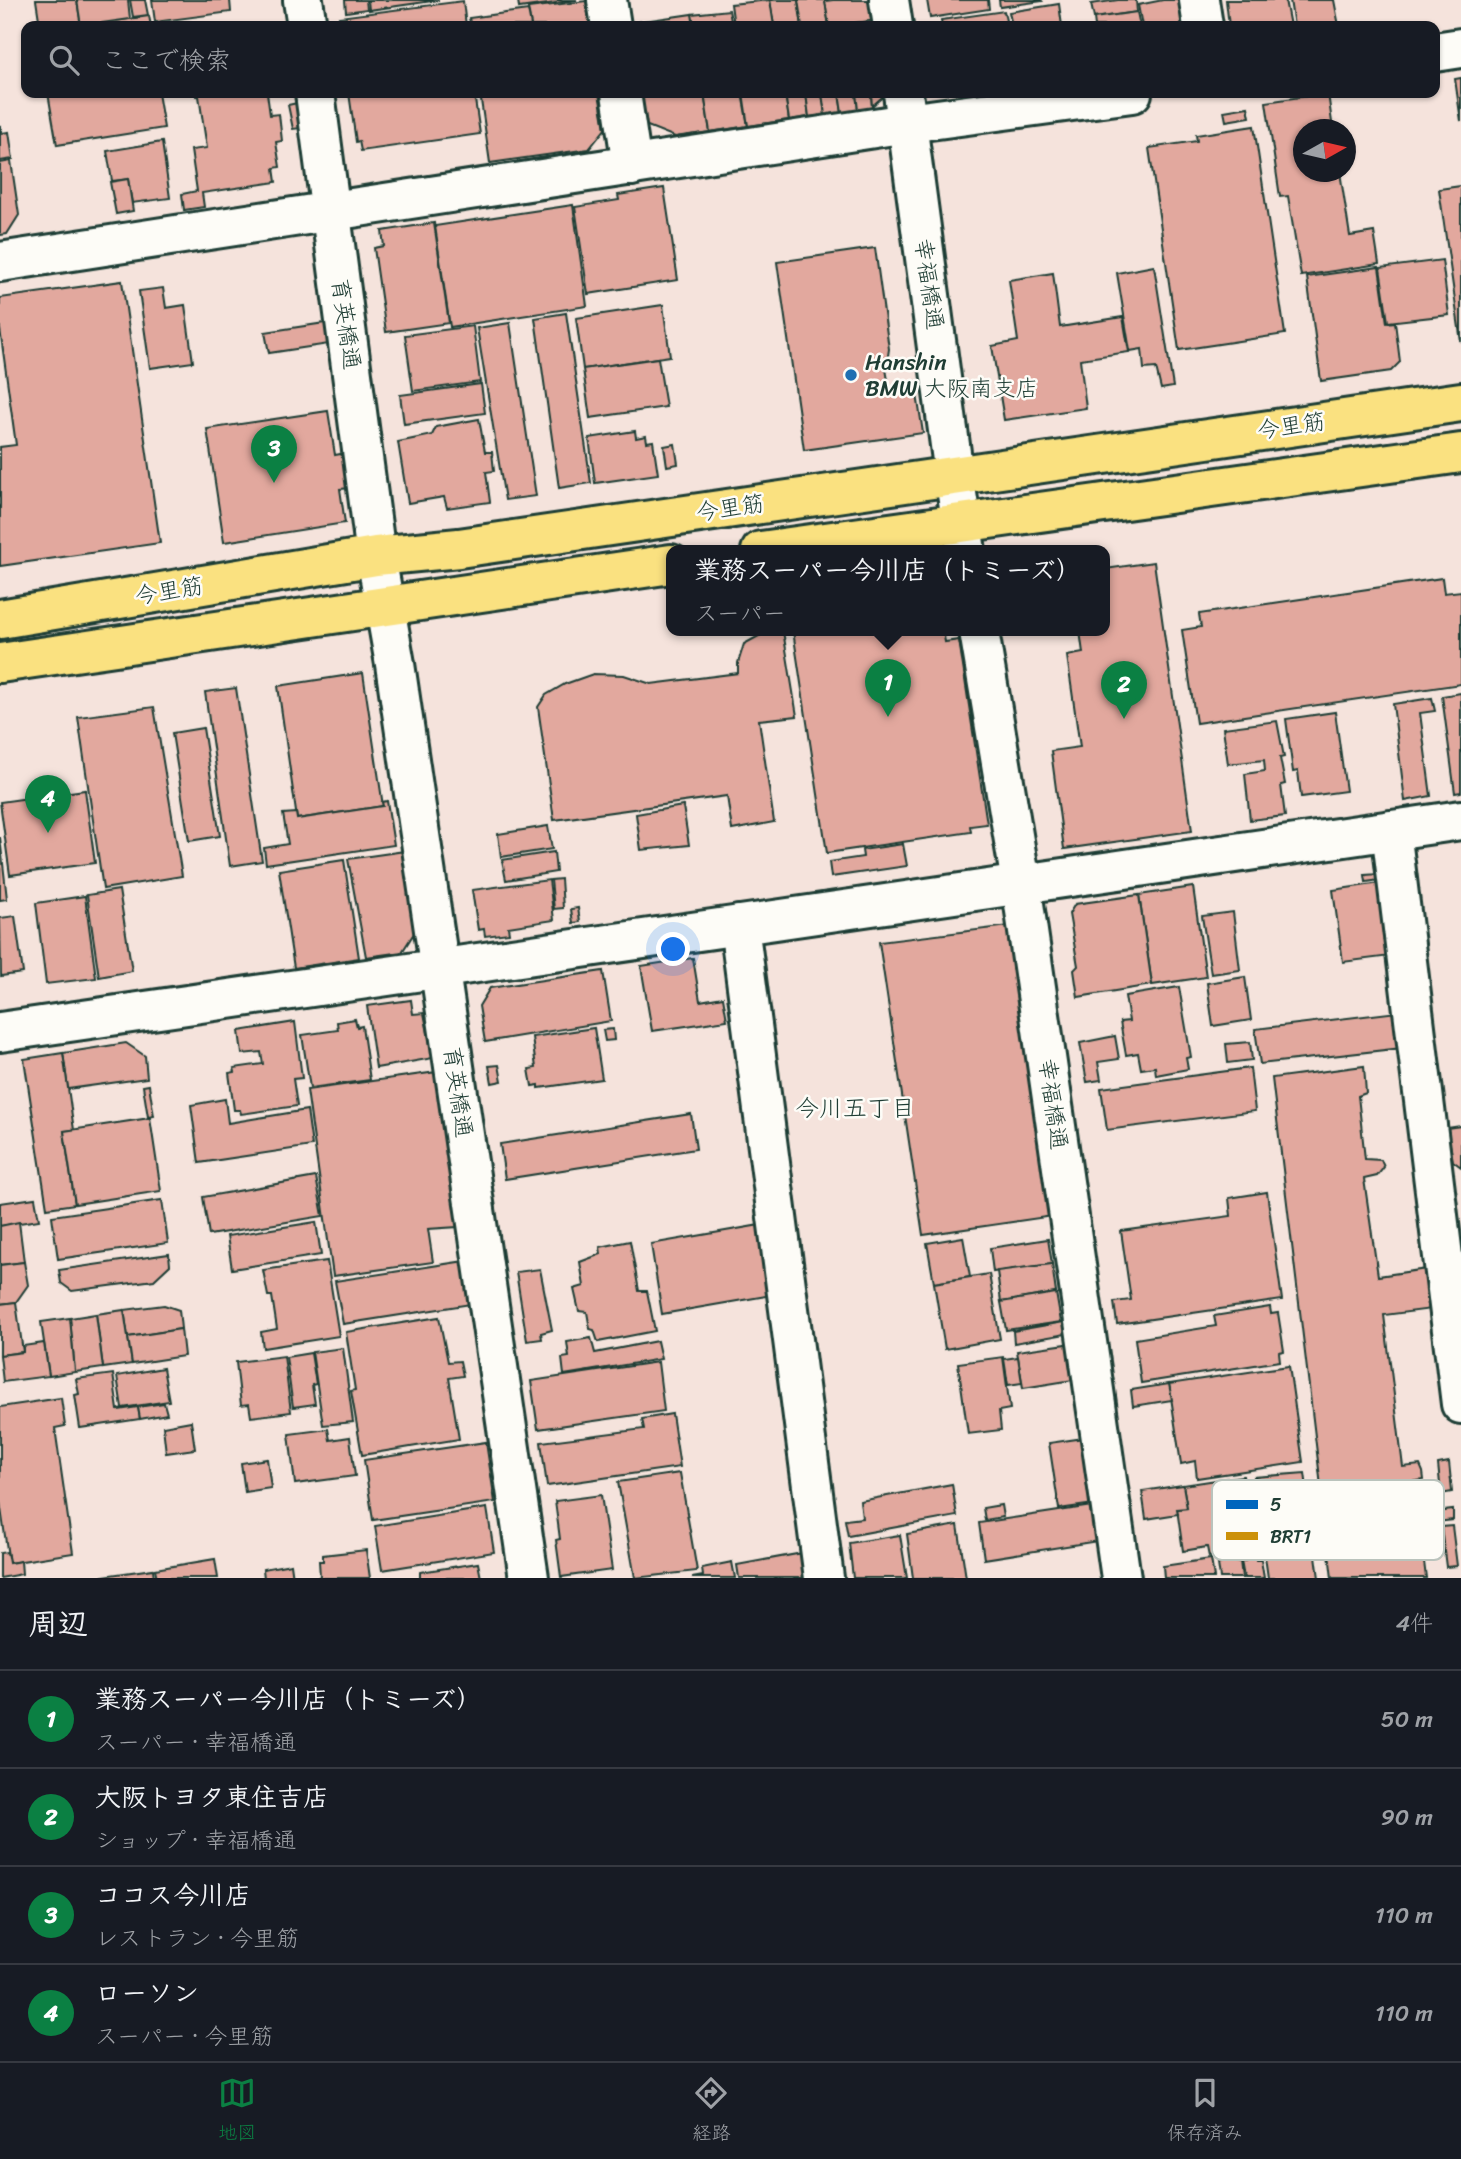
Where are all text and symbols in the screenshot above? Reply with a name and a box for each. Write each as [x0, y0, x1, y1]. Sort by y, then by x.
search box [21, 21, 1440, 98]
text: ここで検索 [101, 37, 231, 83]
icon: search [45, 41, 83, 79]
north arrow [1293, 119, 1356, 182]
street label: 幸福橋通 [902, 236, 956, 332]
street label: 育英橋通 [319, 276, 373, 372]
place label: Hanshin BMW 大阪南支店 [865, 342, 1039, 409]
marker: Hanshin BMW 大阪南支店 [843, 367, 859, 383]
street label: 今里筋 [1254, 401, 1328, 451]
pin: 3 [251, 425, 297, 483]
street label: 今里筋 [693, 483, 767, 533]
popup [666, 545, 1110, 636]
text: 業務スーパー今川店（トミーズ） [695, 547, 1081, 593]
street label: 今里筋 [132, 565, 206, 617]
text: スーパー [695, 593, 786, 634]
pin: 1 [865, 659, 911, 717]
pin: 2 [1101, 661, 1147, 719]
pin: 4 [25, 775, 71, 833]
your location [656, 932, 690, 966]
street label: 育英橋通 [431, 1044, 485, 1140]
street label: 幸福橋通 [1026, 1056, 1080, 1152]
district label: 今川五丁目 [795, 1087, 915, 1129]
legend [1212, 1480, 1444, 1560]
text: 5 [1270, 1488, 1282, 1521]
text: BRT1 [1270, 1520, 1311, 1553]
text: 周辺 [28, 1597, 88, 1651]
text: 4件 [1396, 1603, 1433, 1644]
text: 業務スーパー今川店（トミーズ） [95, 1676, 482, 1722]
text: 1 [46, 1699, 56, 1740]
text: 50 m [1381, 1699, 1433, 1740]
text: スーパー · 幸福橋通 [95, 1722, 296, 1763]
text: 大阪トヨタ東住吉店 [95, 1774, 329, 1820]
text: 2 [44, 1797, 58, 1838]
text: 90 m [1381, 1797, 1433, 1838]
text: ショップ · 幸福橋通 [95, 1820, 296, 1861]
text: ココス今川店 [95, 1872, 251, 1918]
text: 3 [45, 1895, 57, 1936]
text: 110 m [1375, 1895, 1433, 1936]
text: レストラン · 今里筋 [95, 1918, 299, 1959]
text: ローソン [95, 1970, 199, 2016]
text: 4 [44, 1993, 58, 2034]
text: 110 m [1375, 1993, 1433, 2034]
text: スーパー · 今里筋 [95, 2016, 273, 2057]
tab: 地図 [218, 2074, 256, 2149]
tab: 経路 [692, 2074, 731, 2149]
tab: 保存済み [1167, 2074, 1243, 2149]

